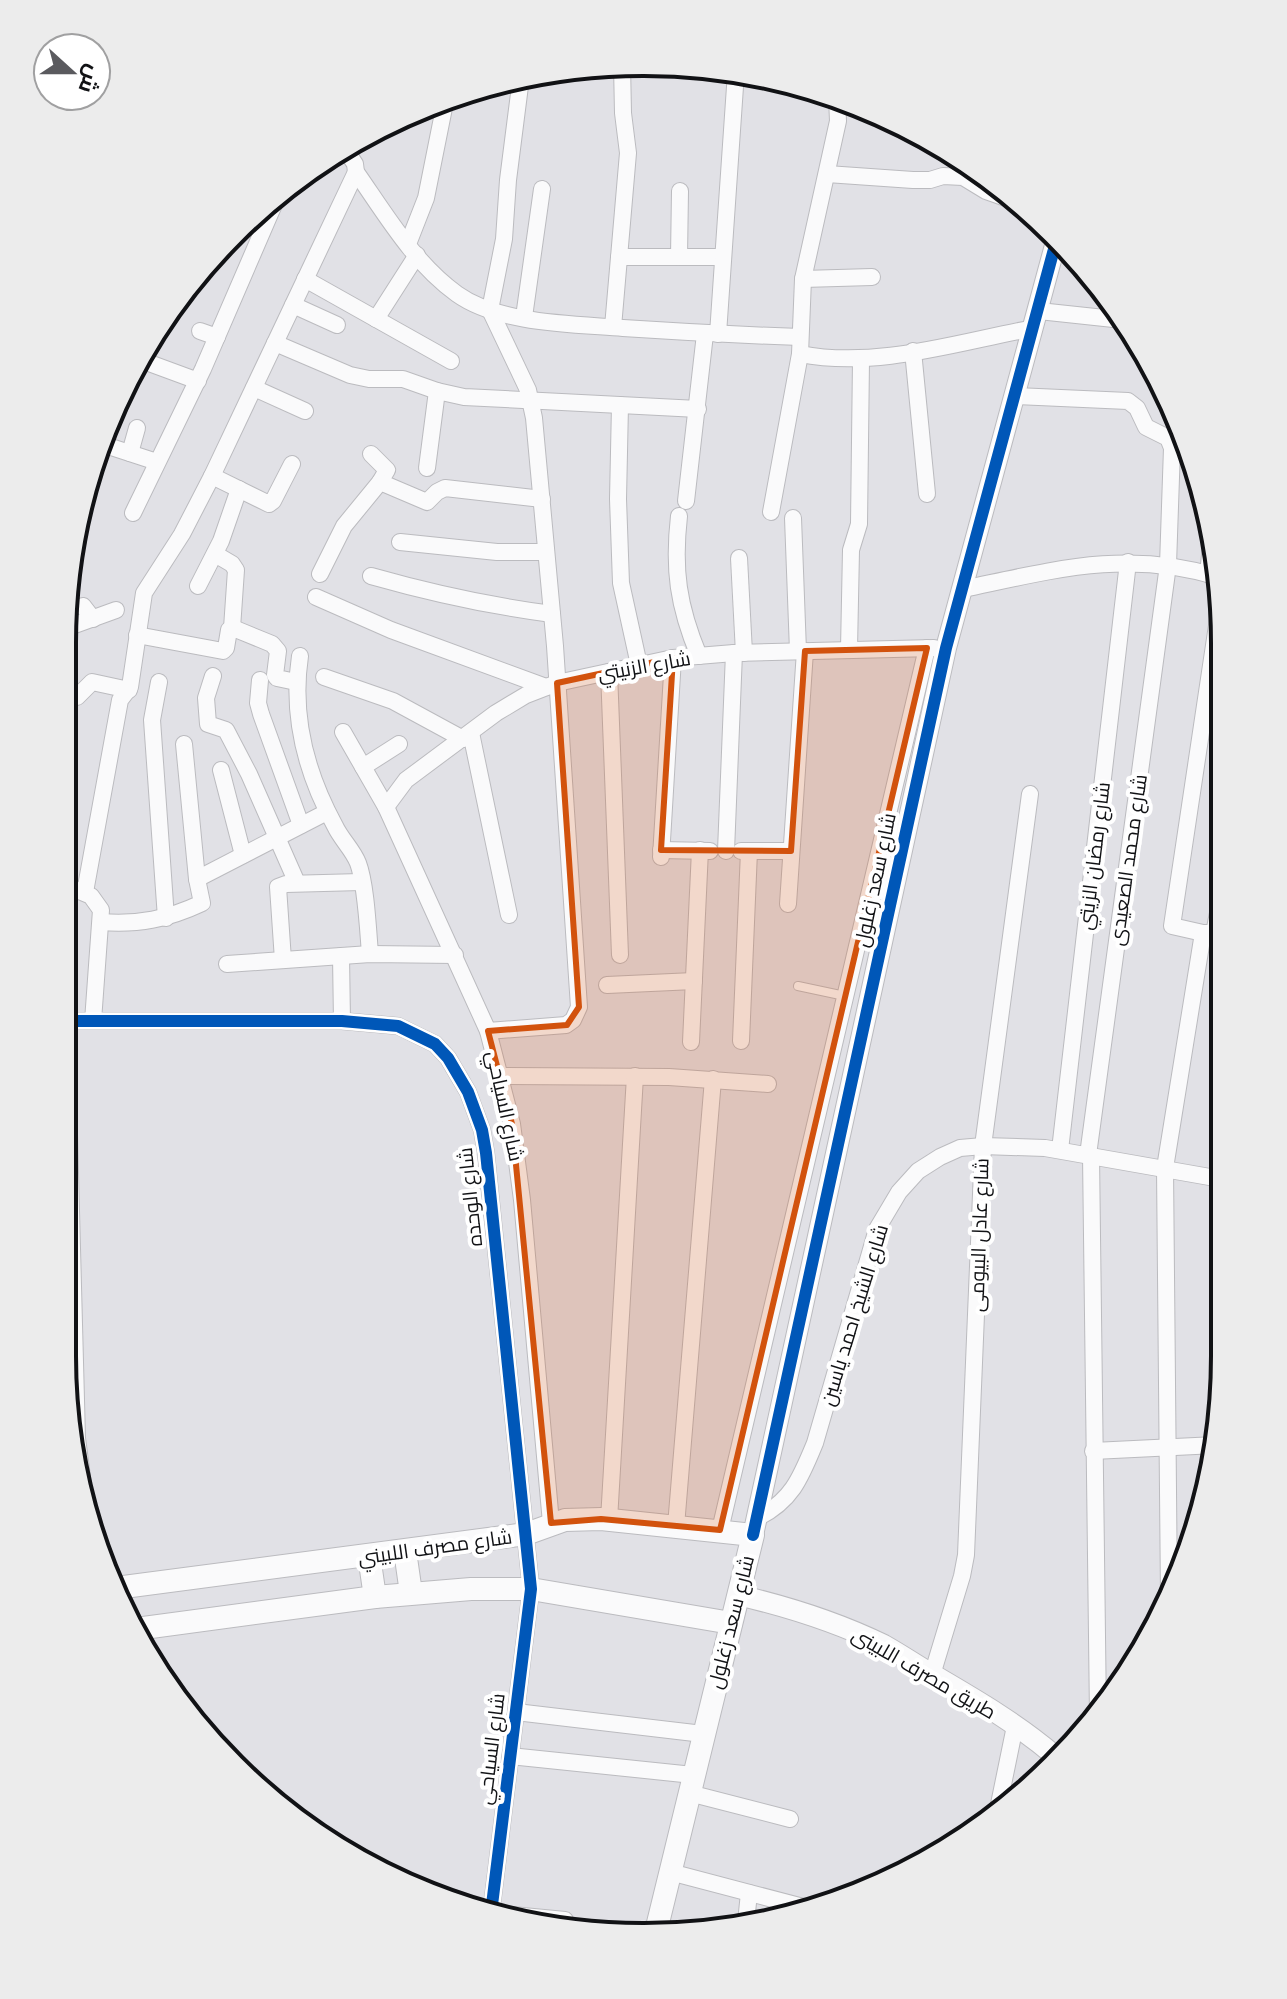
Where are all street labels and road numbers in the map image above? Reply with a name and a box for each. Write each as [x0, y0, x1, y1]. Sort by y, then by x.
street label: شارع الزنيتي [596, 646, 693, 690]
street label: شارع محمد الصعيدى [1104, 773, 1154, 948]
street label: شارع رمضان الزيتي [1073, 781, 1119, 932]
street label: شارع سعد زغلول [849, 811, 903, 950]
street label: شارع السياحي [478, 1049, 528, 1164]
street label: شارع الوحده [453, 1146, 489, 1248]
street label: شارع عادل البيومى [964, 1158, 996, 1312]
street label: شارع الشيخ احمد ياسين [815, 1221, 895, 1409]
street label: شارع مصرف اللبيني [356, 1524, 514, 1574]
street label: شارع سعد زغلول [703, 1553, 761, 1692]
street label: طريق مصرف اللبينى [847, 1622, 1000, 1725]
street label: شارع السياحي [472, 1692, 514, 1807]

